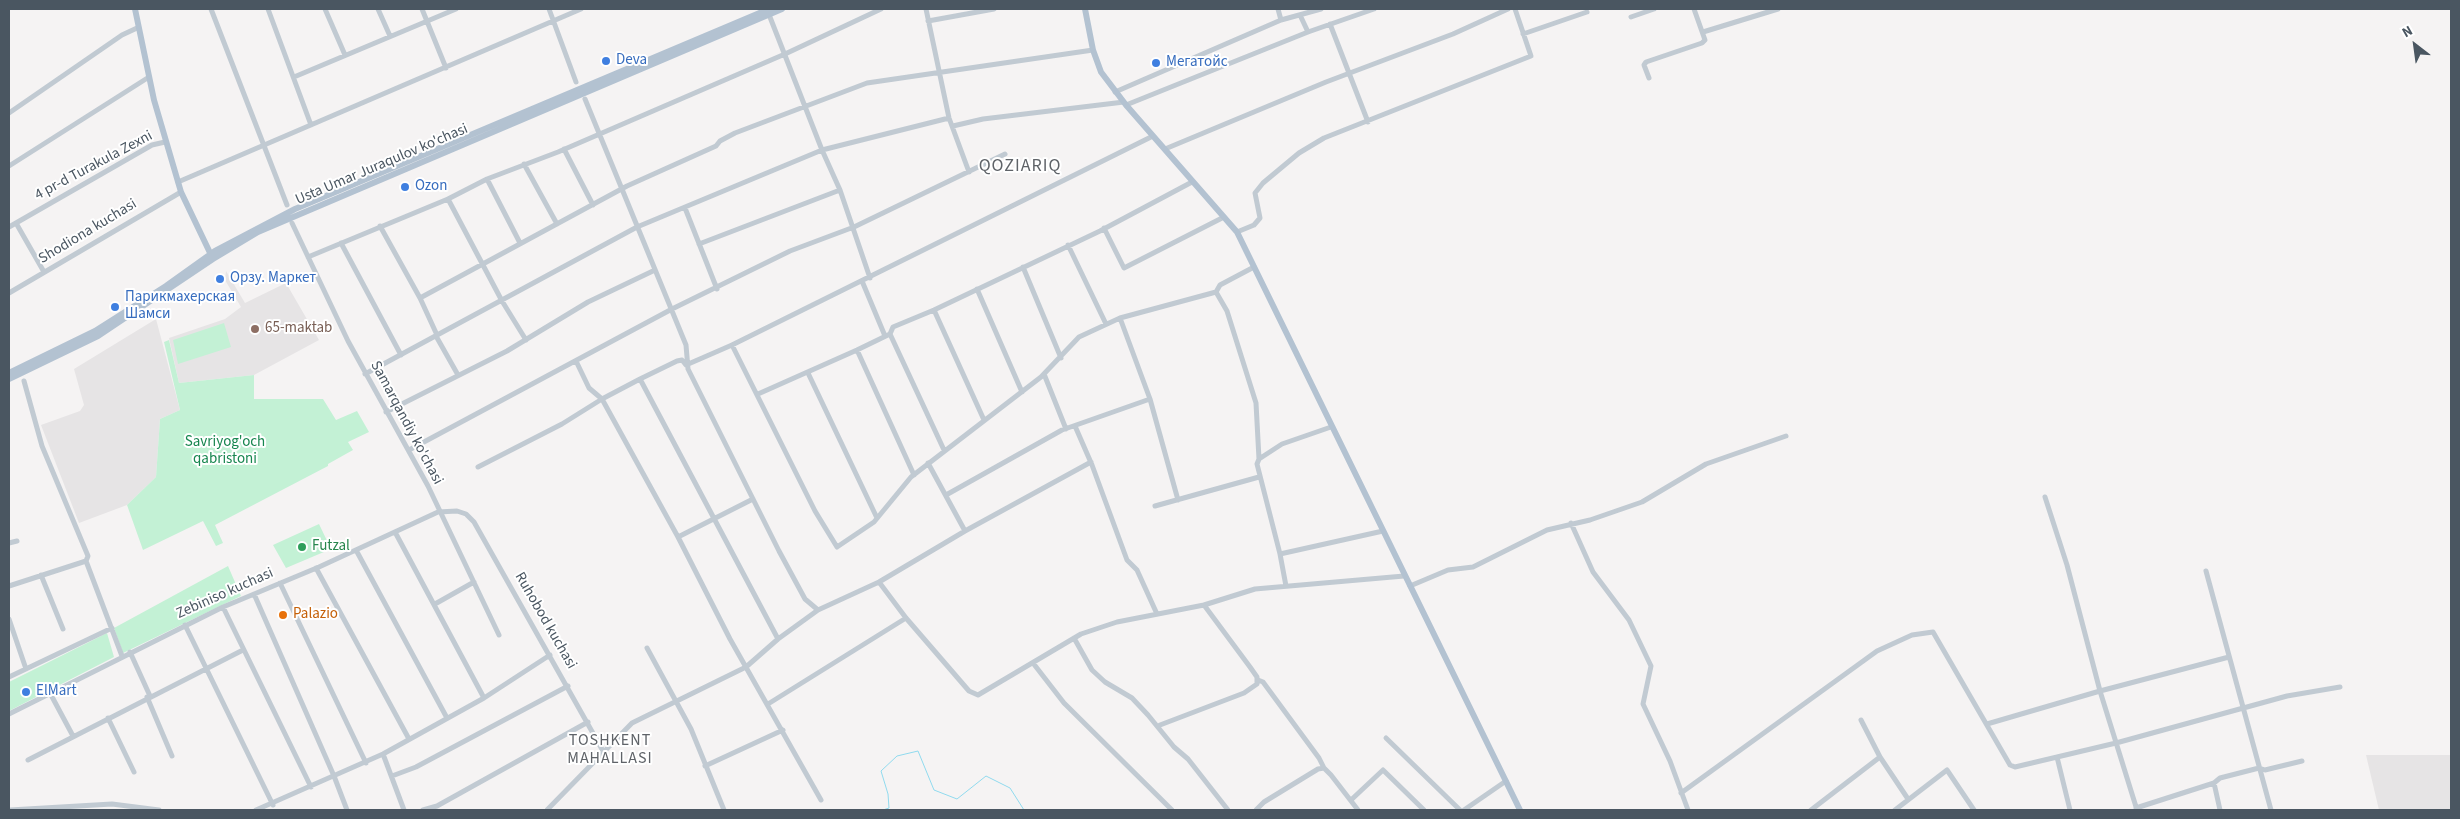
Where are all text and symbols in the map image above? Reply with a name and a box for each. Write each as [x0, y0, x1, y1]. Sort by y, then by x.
north arrow [2390, 20, 2440, 70]
text: N [2398, 21, 2417, 43]
place label: Deva [616, 52, 647, 70]
place label: Мегатойс [1166, 54, 1227, 72]
marker: Deva [600, 55, 612, 67]
marker: Мегатойс [1150, 57, 1162, 69]
street label: Usta Umar Juraqulov ko'chasi [293, 120, 471, 210]
street label: 4 pr-d Turakula Zexni [32, 127, 156, 205]
district label: QOZIARIQ [978, 156, 1062, 178]
place label: Ozon [415, 178, 447, 196]
marker: Ozon [399, 181, 411, 193]
street label: Shodiona kuchasi [36, 196, 140, 268]
place label: Орзу. Маркет [230, 270, 316, 288]
marker: Орзу. Маркет [214, 273, 226, 285]
place label: Парикмахерская Шамси [125, 289, 235, 324]
marker: Парикмахерская Шамси [109, 301, 121, 313]
place label: 65-maktab [265, 320, 332, 338]
marker: 65-maktab [249, 323, 261, 335]
street label: Samarqandiy ko'chasi [366, 358, 446, 488]
park label: Savriyog'och qabristoni [185, 434, 265, 469]
place label: Futzal [312, 538, 350, 556]
marker: Futzal [296, 541, 308, 553]
street label: Zebiniso kuchasi [174, 565, 276, 623]
street label: Ruhobod kuchasi [510, 569, 580, 673]
place label: Palazio [293, 606, 338, 624]
marker: Palazio [277, 609, 289, 621]
place label: ElMart [36, 683, 76, 701]
marker: ElMart [20, 686, 32, 698]
district label: TOSHKENT MAHALLASI [566, 731, 654, 769]

